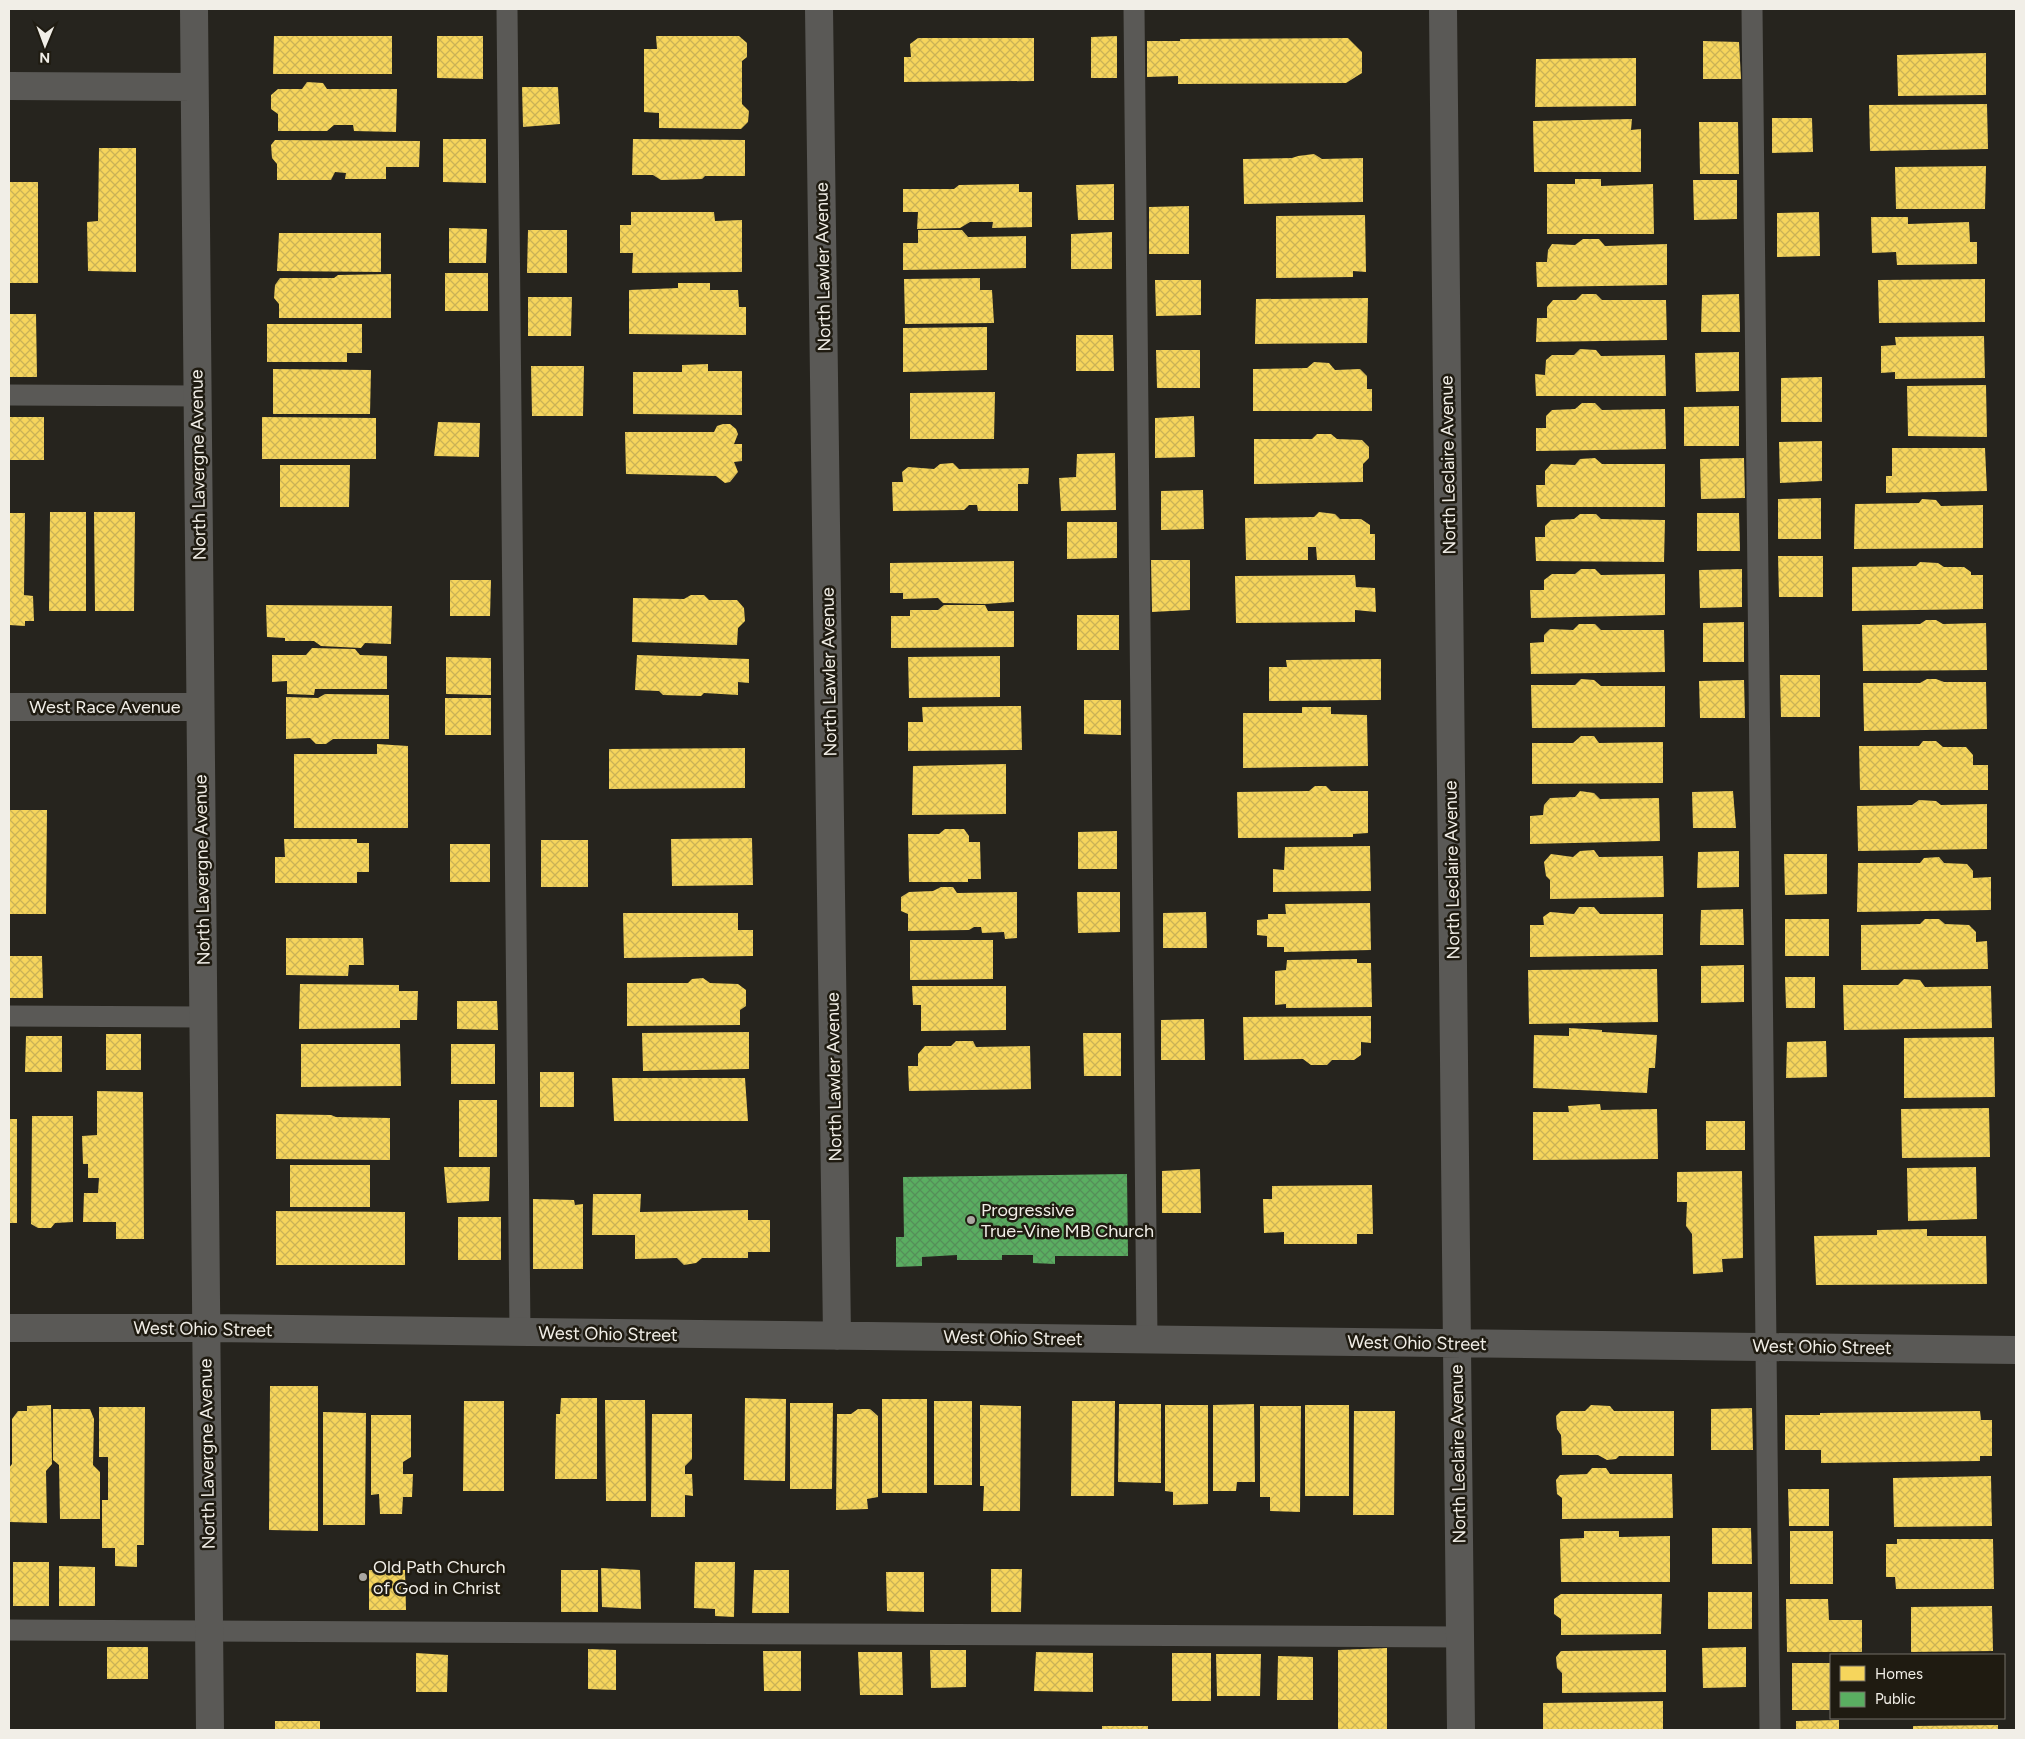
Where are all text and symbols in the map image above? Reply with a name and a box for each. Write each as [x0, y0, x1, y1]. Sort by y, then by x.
north arrow [20, 20, 70, 70]
text: N [39, 49, 50, 66]
street label: North Lawler Avenue [811, 182, 835, 352]
street label: North Lavergne Avenue [185, 369, 211, 561]
street label: North Leclaire Avenue [1435, 375, 1461, 555]
street label: North Lawler Avenue [817, 587, 841, 757]
street label: West Race Avenue [29, 696, 181, 718]
street label: North Lavergne Avenue [189, 774, 215, 966]
street label: North Leclaire Avenue [1439, 780, 1465, 960]
street label: North Lawler Avenue [822, 992, 846, 1162]
place label: Progressive True-Vine MB Church [981, 1199, 1154, 1242]
marker: Progressive True-Vine MB Church [965, 1214, 977, 1226]
street label: West Ohio Street [133, 1317, 273, 1341]
street label: West Ohio Street [538, 1322, 678, 1346]
street label: West Ohio Street [943, 1326, 1083, 1350]
street label: West Ohio Street [1347, 1331, 1487, 1355]
street label: West Ohio Street [1752, 1335, 1892, 1359]
street label: North Lavergne Avenue [194, 1358, 220, 1550]
street label: North Leclaire Avenue [1445, 1364, 1471, 1544]
place label: Old Path Church of God in Christ [373, 1556, 506, 1599]
marker: Old Path Church of God in Christ [357, 1571, 369, 1583]
legend [1830, 1654, 2005, 1719]
text: Homes [1875, 1665, 1923, 1683]
text: Public [1875, 1690, 1916, 1708]

